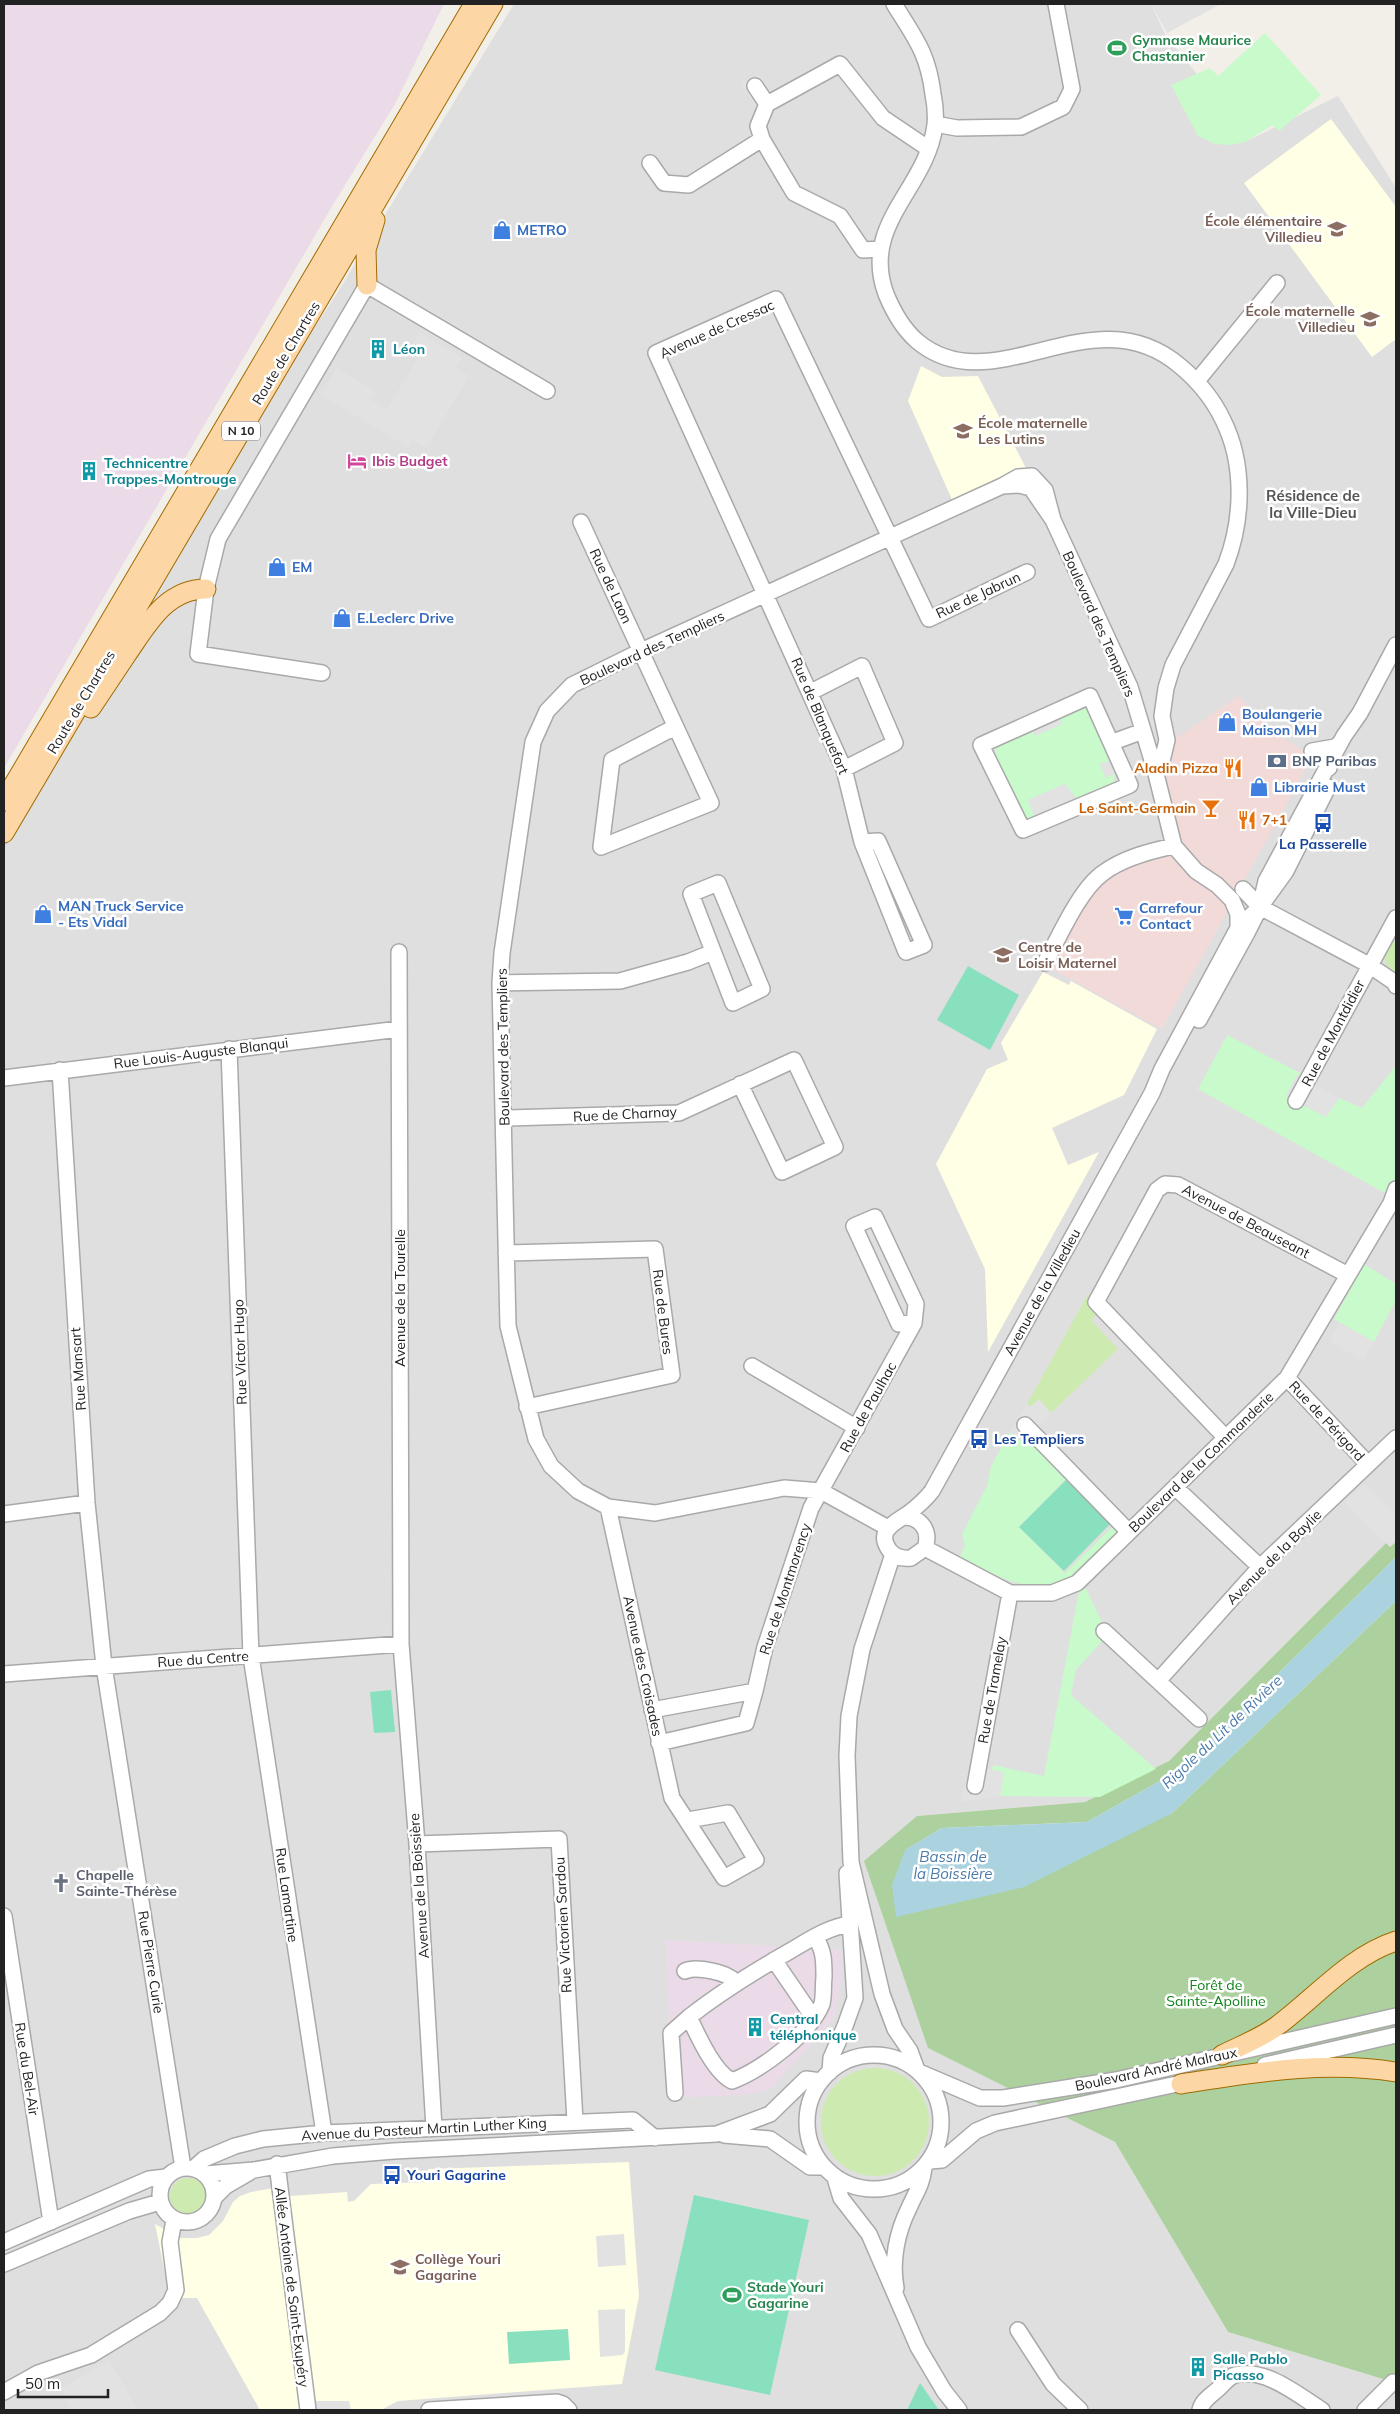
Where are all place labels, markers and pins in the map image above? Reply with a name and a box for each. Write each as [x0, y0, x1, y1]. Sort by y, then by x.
place label: Gymnase Maurice Chastanier [1132, 31, 1251, 65]
sports icon: Gymnase Maurice Chastanier [1106, 37, 1128, 59]
place label: École élémentaire Villedieu [1205, 212, 1322, 246]
school or university icon: École élémentaire Villedieu [1326, 218, 1348, 240]
shop icon: METRO [491, 219, 513, 241]
place label: METRO [517, 221, 567, 239]
place label: École maternelle Villedieu [1246, 302, 1355, 336]
school or university icon: École maternelle Villedieu [1359, 308, 1381, 330]
building icon: Léon [367, 338, 389, 360]
place label: Léon [393, 340, 425, 358]
place label: École maternelle Les Lutins [978, 414, 1088, 448]
school or university icon: École maternelle Les Lutins [952, 420, 974, 442]
hotel icon: Ibis Budget [346, 450, 368, 472]
place label: Ibis Budget [372, 452, 448, 470]
place label: Technicentre Trappes-Montrouge [104, 454, 237, 488]
building icon: Technicentre Trappes-Montrouge [78, 460, 100, 482]
shop icon: EM [266, 556, 288, 578]
place label: EM [292, 558, 313, 576]
shop icon: E.Leclerc Drive [331, 607, 353, 629]
place label: E.Leclerc Drive [357, 609, 454, 627]
place label: Boulangerie Maison MH [1242, 705, 1323, 739]
shop icon: Boulangerie Maison MH [1216, 711, 1238, 733]
bank icon: BNP Paribas [1266, 750, 1288, 772]
place label: BNP Paribas [1292, 752, 1377, 770]
restaurant icon: Aladin Pizza [1222, 757, 1244, 779]
place label: Aladin Pizza [1134, 759, 1218, 777]
shop icon: Librairie Must [1248, 776, 1270, 798]
place label: Librairie Must [1274, 778, 1366, 796]
bar icon: Le Saint-Germain [1200, 797, 1222, 819]
place label: Le Saint-Germain [1079, 799, 1196, 817]
restaurant icon: 7+1 [1236, 809, 1258, 831]
place label: 7+1 [1262, 811, 1287, 829]
bus stop icon: La Passerelle [1312, 812, 1334, 834]
place label: La Passerelle [1279, 835, 1367, 853]
place label: MAN Truck Service - Ets Vidal [58, 897, 184, 931]
place label: Carrefour Contact [1139, 899, 1203, 933]
shop icon: MAN Truck Service - Ets Vidal [32, 903, 54, 925]
supermarket icon: Carrefour Contact [1113, 905, 1135, 927]
place label: Centre de Loisir Maternel [1018, 938, 1117, 972]
school or university icon: Centre de Loisir Maternel [992, 944, 1014, 966]
bus stop icon: Les Templiers [968, 1428, 990, 1450]
place label: Les Templiers [994, 1430, 1084, 1448]
place label: Chapelle Sainte-Thérèse [76, 1866, 177, 1900]
church icon: Chapelle Sainte-Thérèse [50, 1872, 72, 1894]
place label: Central téléphonique [770, 2010, 857, 2044]
building icon: Central téléphonique [744, 2016, 766, 2038]
bus stop icon: Youri Gagarine [381, 2164, 403, 2186]
place label: Youri Gagarine [406, 2166, 506, 2184]
place label: Collège Youri Gagarine [415, 2250, 501, 2284]
school or university icon: Collège Youri Gagarine [389, 2256, 411, 2278]
place label: Stade Youri Gagarine [747, 2278, 824, 2312]
sports icon: Stade Youri Gagarine [721, 2284, 743, 2306]
place label: Salle Pablo Picasso [1213, 2350, 1288, 2384]
building icon: Salle Pablo Picasso [1187, 2356, 1209, 2378]

